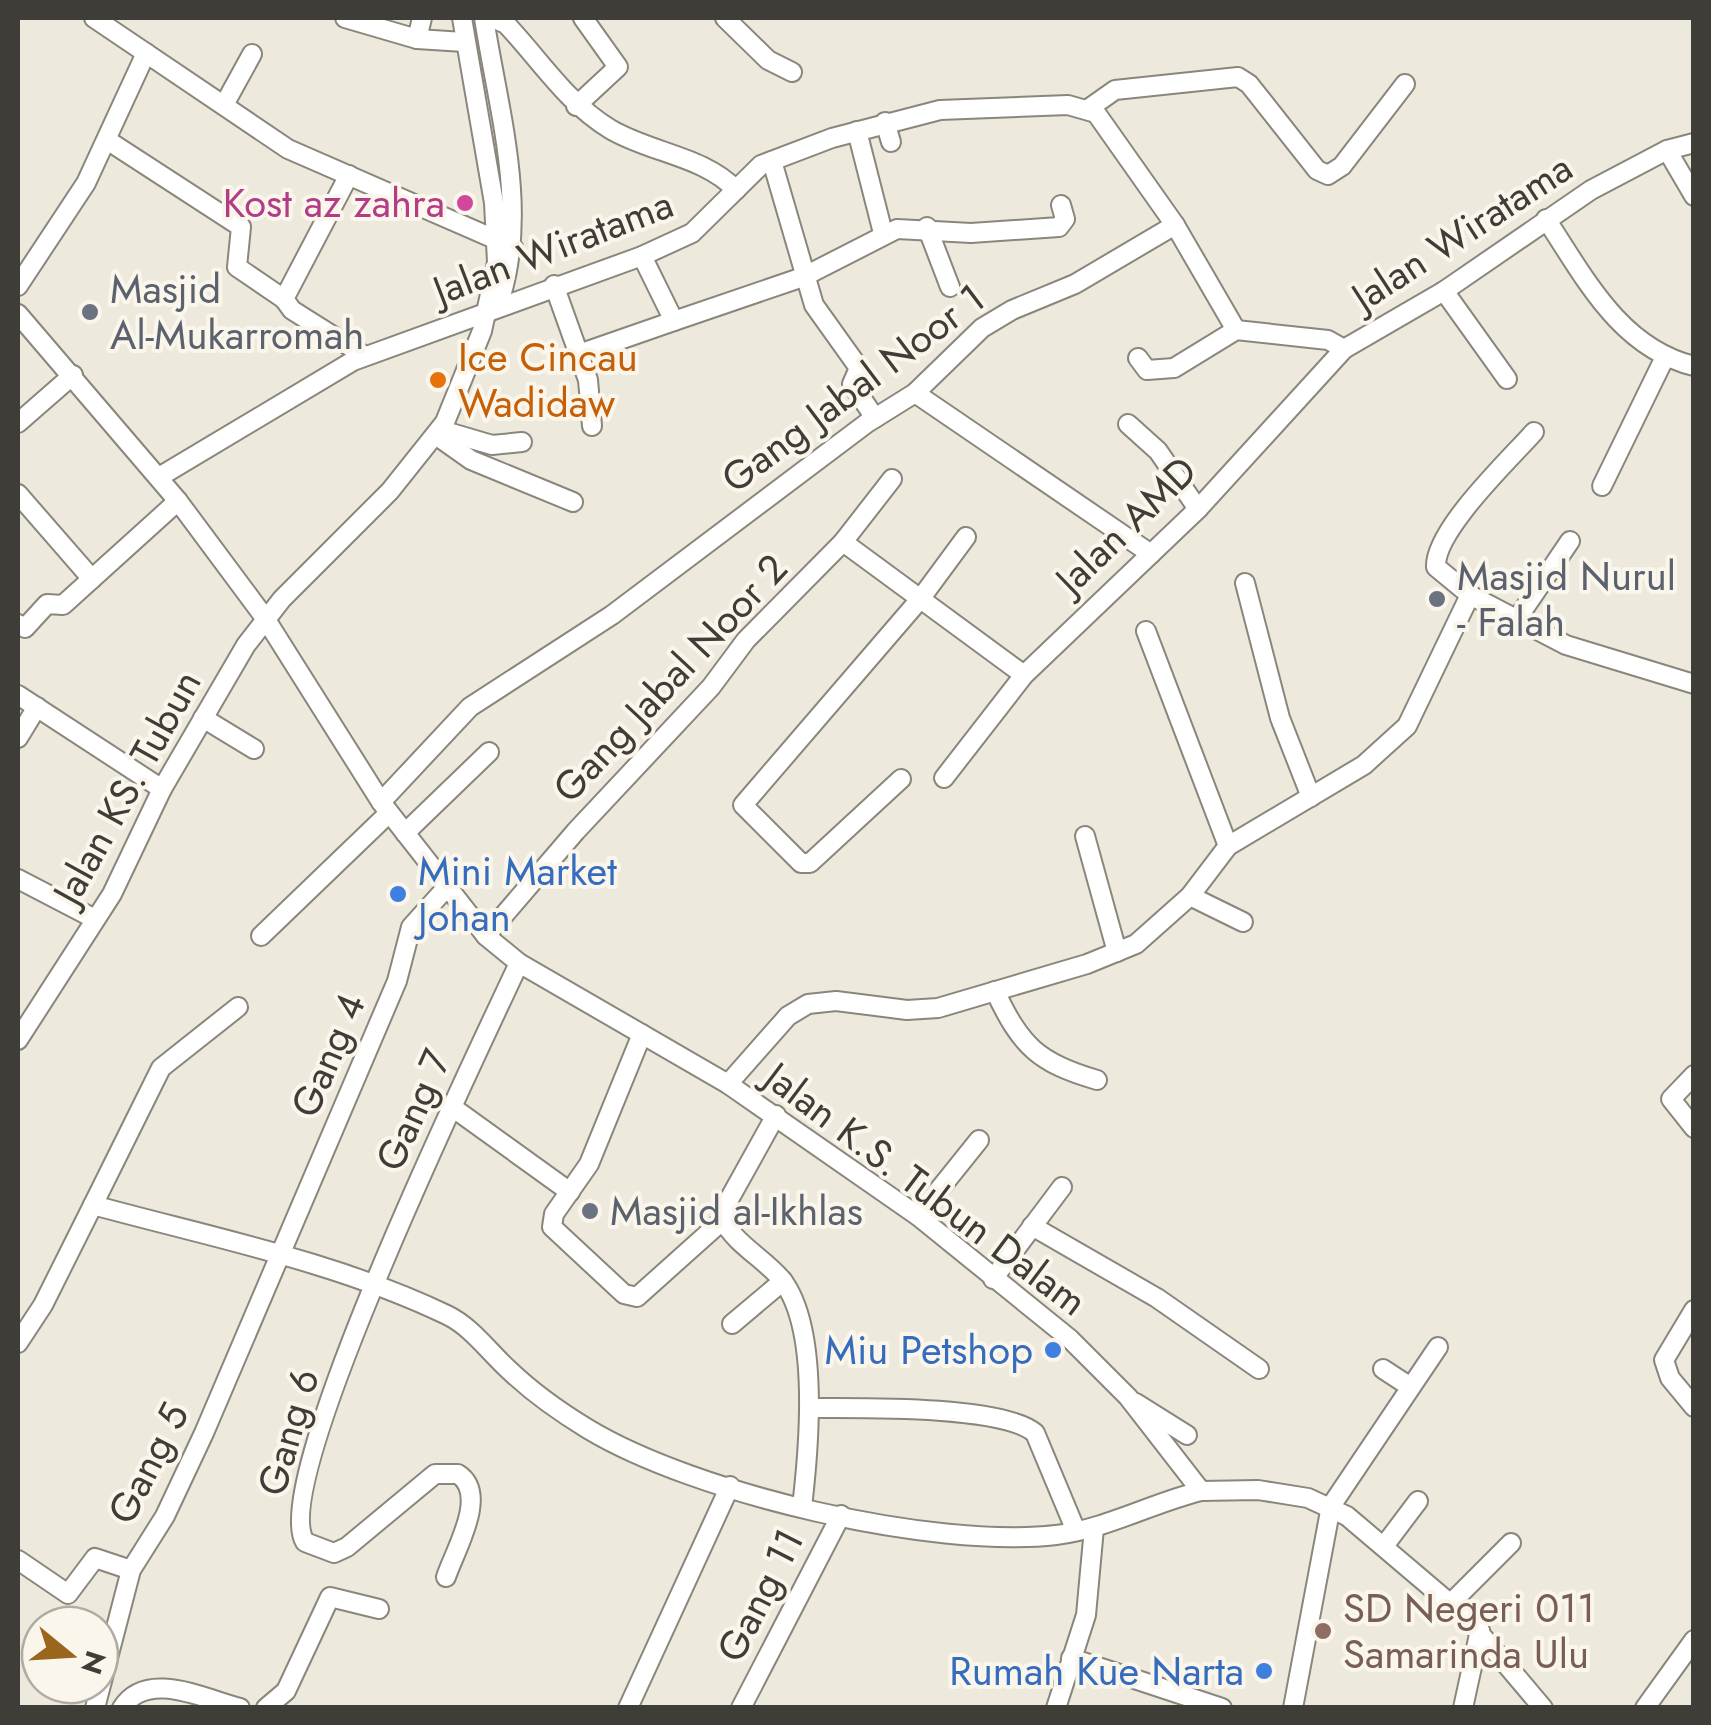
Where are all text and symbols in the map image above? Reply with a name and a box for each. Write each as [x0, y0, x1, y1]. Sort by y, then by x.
street label: Jalan Wiratama [1336, 139, 1584, 328]
place label: Kost az zahra [223, 174, 445, 232]
street label: Jalan Wiratama [420, 175, 681, 321]
marker: Kost az zahra [454, 192, 476, 214]
place label: Masjid Al-Mukarromah [110, 260, 364, 364]
street label: Gang Jabal Noor 1 [709, 270, 997, 506]
marker: Masjid Al-Mukarromah [79, 301, 101, 323]
place label: Ice Cincau Wadidaw [458, 328, 638, 432]
marker: Ice Cincau Wadidaw [427, 369, 449, 391]
street label: Jalan AMD [1039, 443, 1210, 611]
street label: Gang Jabal Noor 2 [539, 541, 801, 815]
place label: Masjid Nurul - Falah [1457, 547, 1676, 651]
marker: Masjid Nurul - Falah [1426, 588, 1448, 610]
street label: Jalan KS. Tubun [36, 659, 215, 919]
place label: Mini Market Johan [413, 842, 617, 946]
marker: Mini Market Johan [387, 883, 409, 905]
street label: Gang 4 [276, 984, 380, 1126]
street label: Gang 7 [361, 1040, 465, 1180]
street label: Jalan K.S. Tubun Dalam [749, 1045, 1099, 1330]
place label: Masjid al-Ikhlas [610, 1182, 863, 1240]
marker: Masjid al-Ikhlas [579, 1200, 601, 1222]
place label: Miu Petshop [825, 1321, 1033, 1379]
marker: Miu Petshop [1042, 1339, 1064, 1361]
street label: Gang 6 [242, 1362, 334, 1502]
street label: Gang 5 [93, 1393, 203, 1533]
street label: Gang 11 [702, 1519, 818, 1671]
place label: SD Negeri 011 Samarinda Ulu [1343, 1579, 1595, 1683]
north arrow [20, 1605, 120, 1705]
marker: SD Negeri 011 Samarinda Ulu [1312, 1620, 1334, 1642]
place label: Rumah Kue Narta [949, 1642, 1244, 1700]
text: N [70, 1646, 116, 1679]
marker: Rumah Kue Narta [1253, 1660, 1275, 1682]

